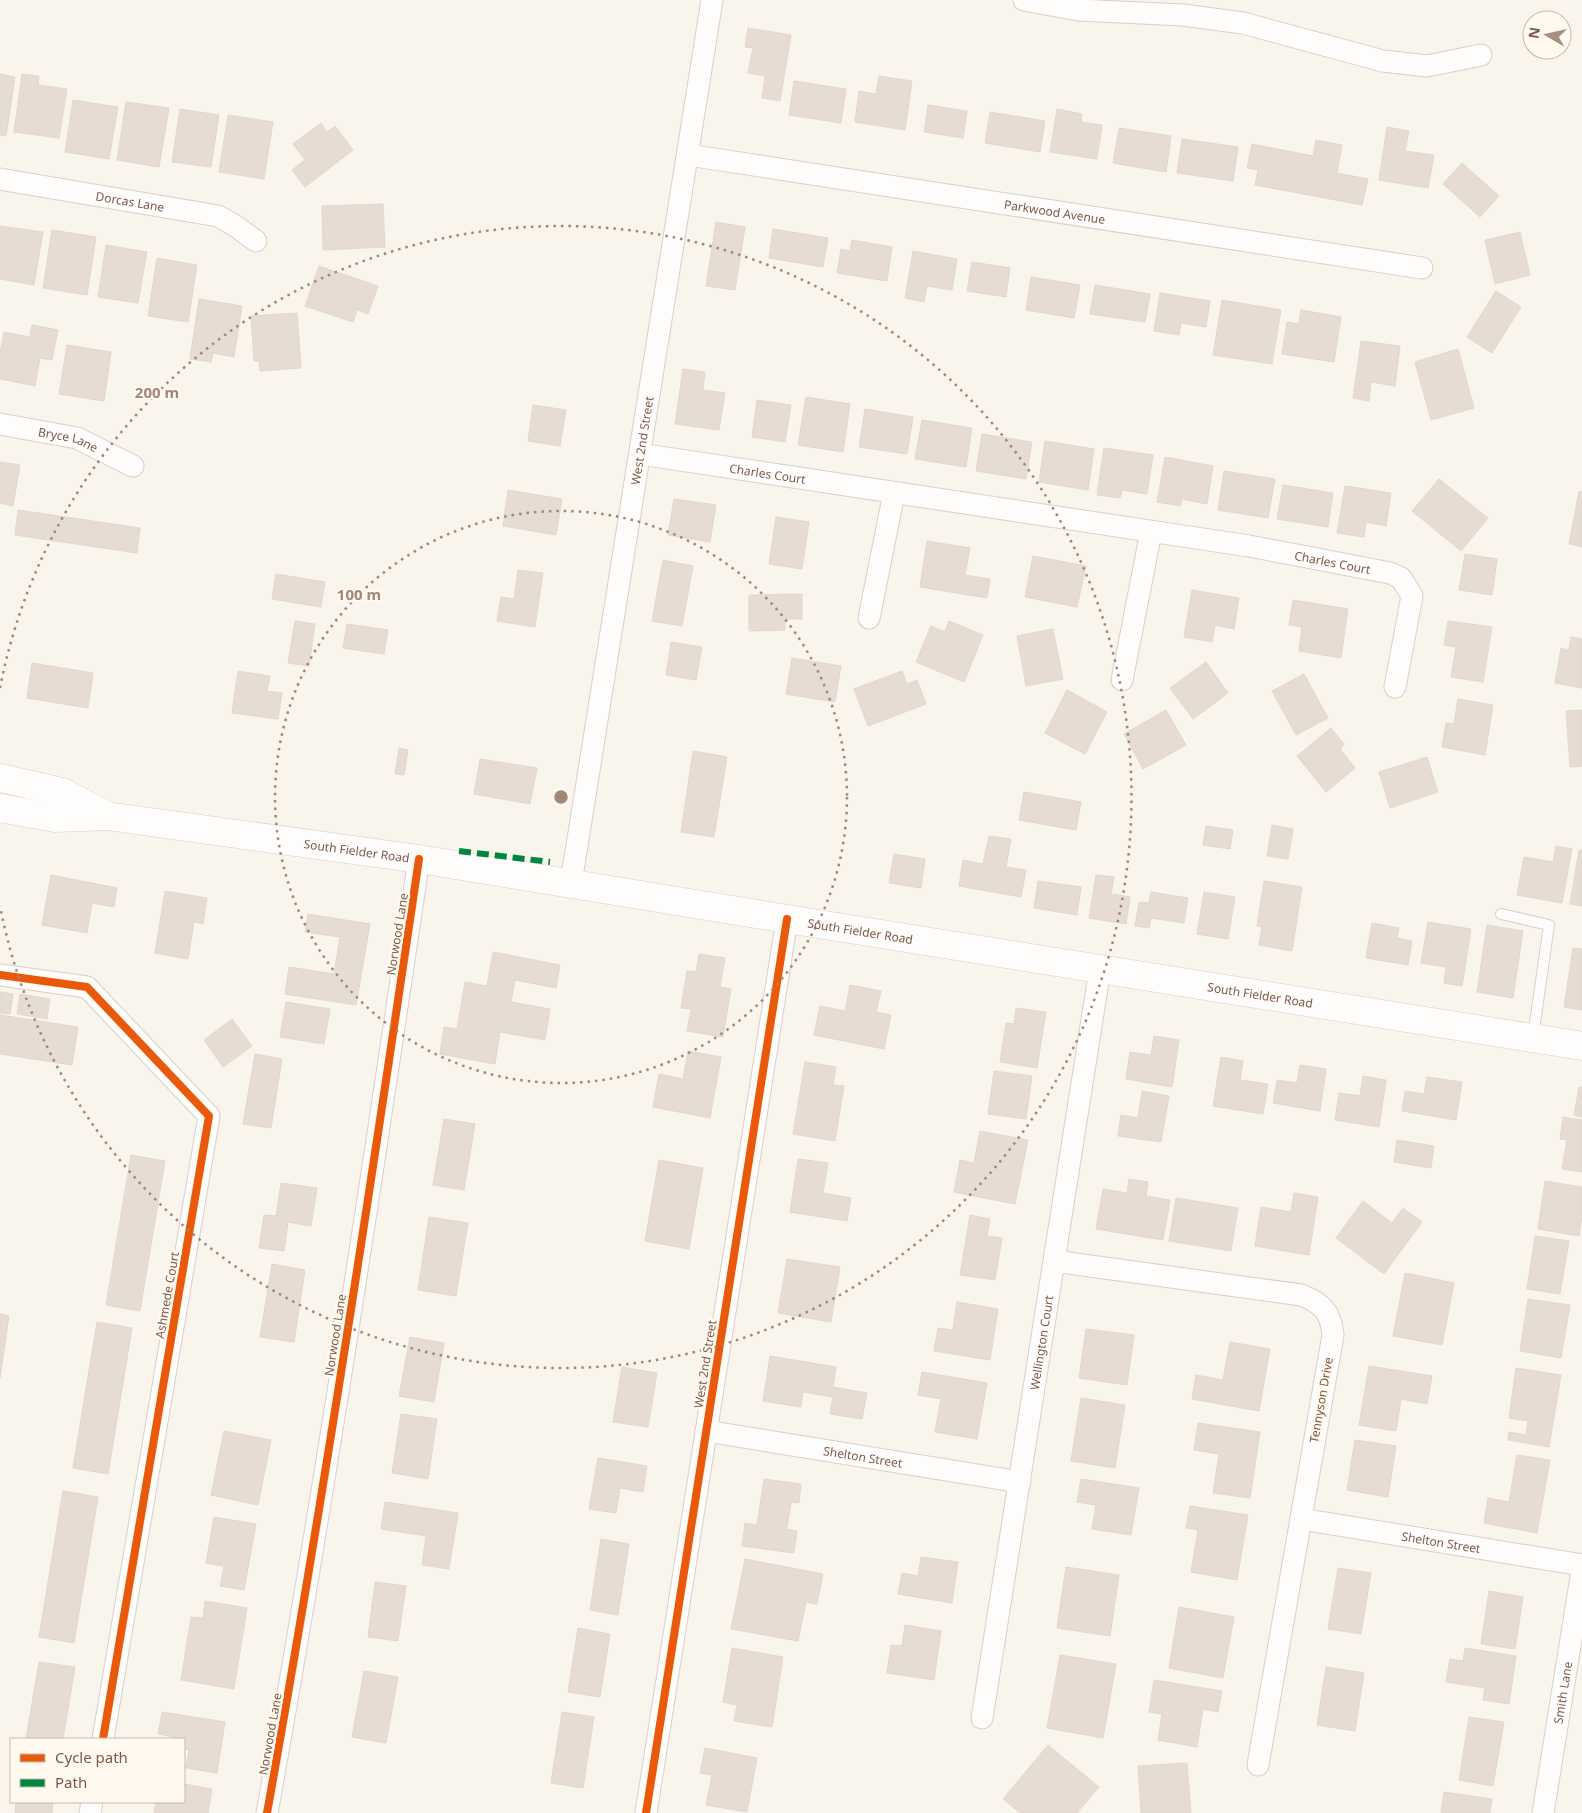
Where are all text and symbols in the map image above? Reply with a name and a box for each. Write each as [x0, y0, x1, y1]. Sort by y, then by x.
north arrow [1522, 10, 1572, 60]
text: N [1523, 26, 1544, 40]
street label: Dorcas Lane [95, 187, 166, 215]
street label: Parkwood Avenue [1003, 195, 1107, 228]
text: 200 m [135, 382, 179, 402]
street label: West 2nd Street [626, 395, 657, 486]
street label: Bryce Lane [37, 423, 101, 456]
street label: Charles Court [728, 459, 808, 488]
street label: Charles Court [1293, 546, 1373, 578]
text: 100 m [337, 584, 381, 604]
centre of rings [552, 788, 570, 806]
street label: South Fielder Road [303, 835, 411, 866]
street label: Norwood Lane [382, 891, 412, 976]
street label: South Fielder Road [806, 914, 914, 948]
street label: South Fielder Road [1206, 978, 1314, 1011]
street label: Ashmede Court [151, 1250, 183, 1340]
street label: Norwood Lane [320, 1292, 350, 1377]
street label: Wellington Court [1025, 1293, 1057, 1391]
street label: West 2nd Street [690, 1318, 720, 1409]
street label: Tennyson Drive [1305, 1356, 1337, 1444]
street label: Shelton Street [822, 1442, 904, 1471]
street label: Shelton Street [1400, 1527, 1482, 1557]
street label: Smith Lane [1549, 1660, 1576, 1725]
street label: Norwood Lane [254, 1691, 286, 1776]
legend [10, 1738, 185, 1803]
text: Cycle path [55, 1747, 128, 1767]
text: Path [55, 1772, 87, 1792]

